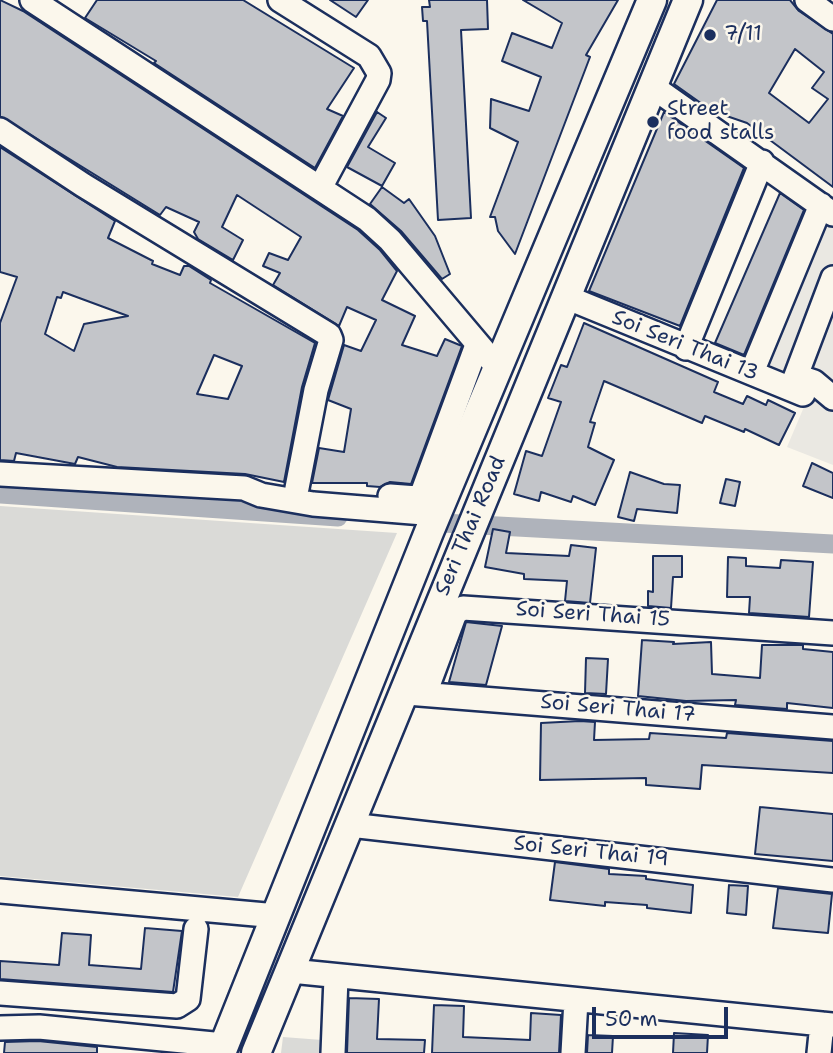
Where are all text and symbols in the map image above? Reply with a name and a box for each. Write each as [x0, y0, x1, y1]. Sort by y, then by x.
place label: 7/11 [724, 22, 762, 48]
marker: 7/11 [702, 27, 718, 43]
place label: Street food stalls [667, 97, 774, 147]
marker: Street food stalls [645, 114, 661, 130]
street label: Soi Seri Thai 13 [608, 305, 762, 387]
street label: Seri Thai Road [430, 453, 512, 599]
street label: Soi Seri Thai 15 [515, 597, 671, 633]
street label: Soi Seri Thai 17 [539, 690, 697, 728]
street label: Soi Seri Thai 19 [512, 831, 670, 873]
scale bar [595, 993, 732, 1038]
text: 50 m [605, 1005, 658, 1033]

